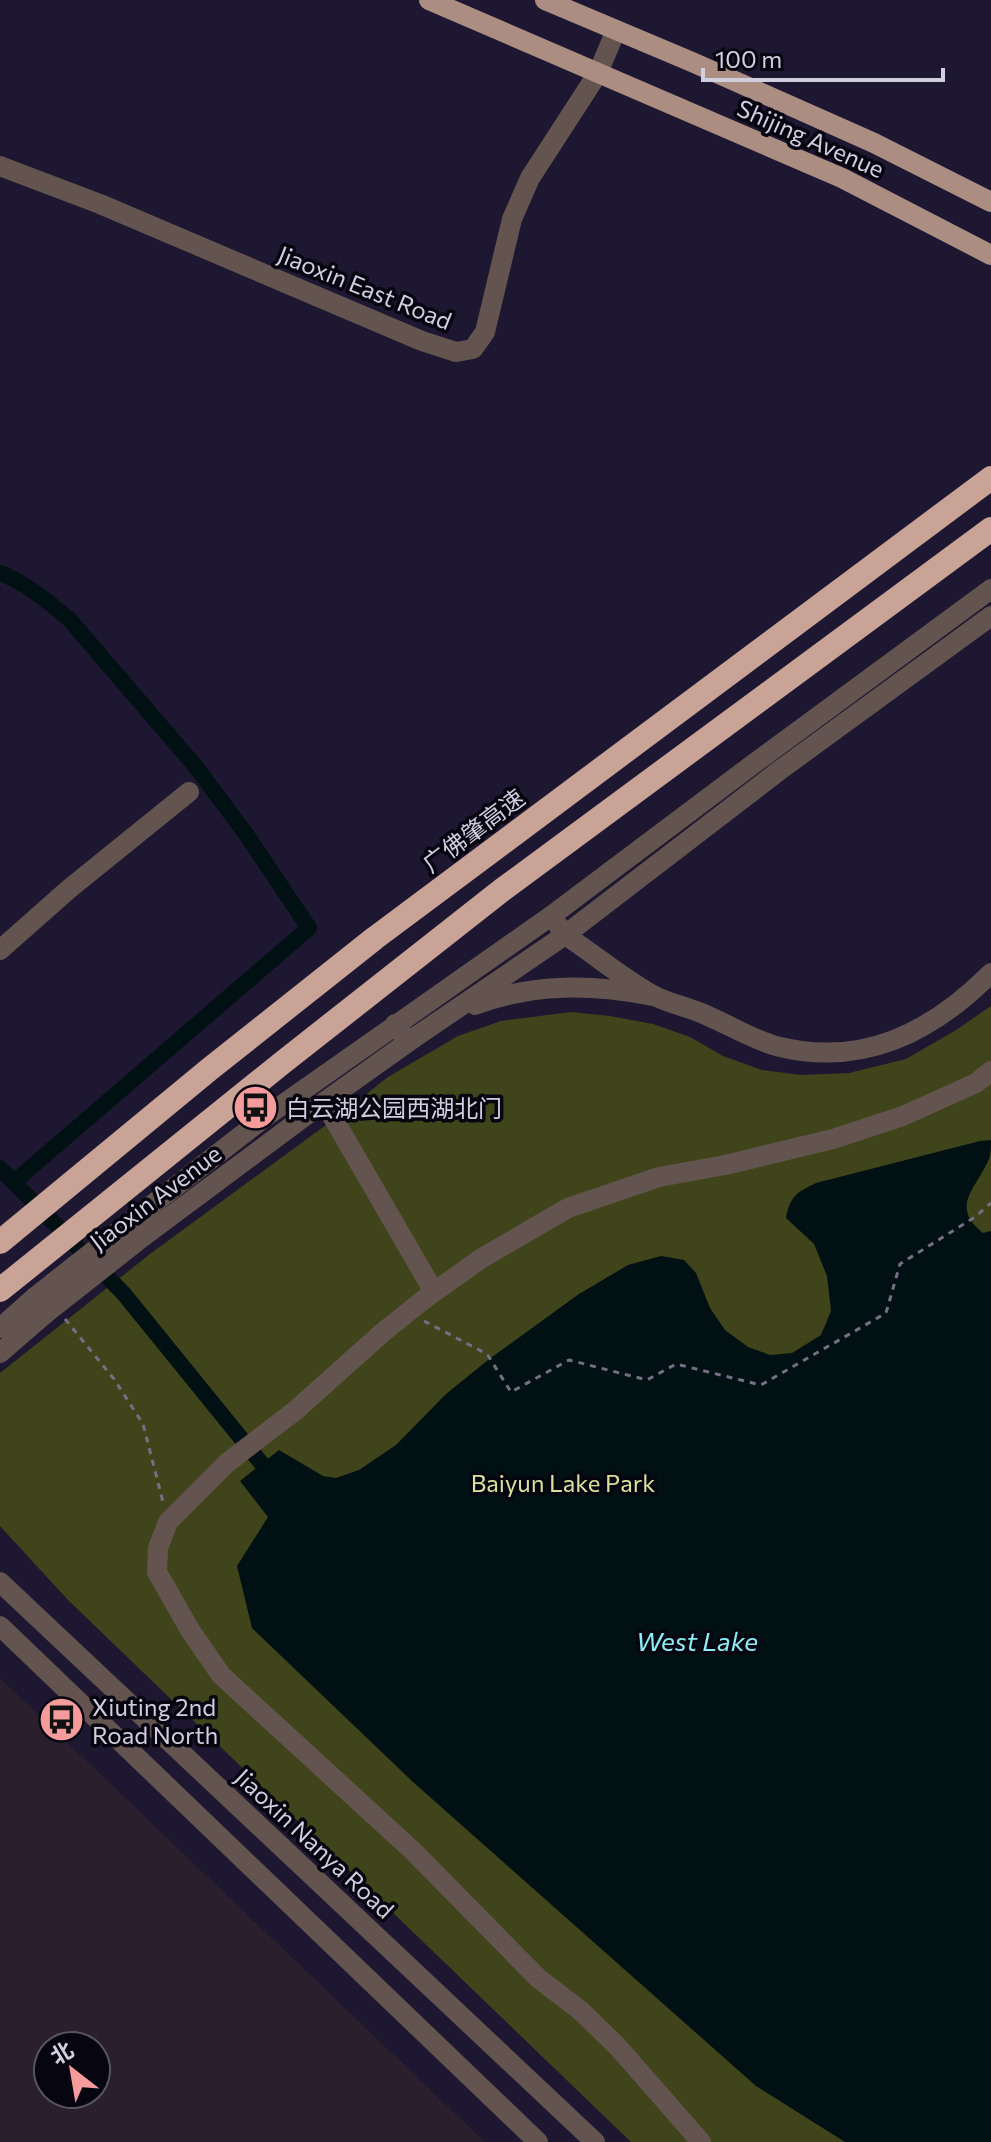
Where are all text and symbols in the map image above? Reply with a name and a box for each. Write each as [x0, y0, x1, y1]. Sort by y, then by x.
scale bar [703, 32, 943, 82]
text: 100 m [715, 44, 782, 73]
street label: Shijing Avenue [733, 93, 889, 183]
street label: Jiaoxin East Road [274, 239, 456, 335]
street label: 广佛肇高速 [416, 782, 530, 878]
bus stop icon: 白云湖公园西湖北门 [231, 1083, 279, 1131]
place label: 白云湖公园西湖北门 [286, 1093, 502, 1122]
street label: Jiaoxin Avenue [84, 1138, 226, 1256]
park label: Baiyun Lake Park [471, 1468, 655, 1497]
water label: West Lake [636, 1625, 758, 1656]
place label: Xiuting 2nd Road North [92, 1692, 218, 1749]
bus stop icon: Xiuting 2nd Road North [37, 1696, 85, 1744]
street label: Jiaoxin Nanya Road [230, 1762, 400, 1924]
north arrow [32, 2030, 112, 2110]
text: 北 [45, 2035, 78, 2070]

